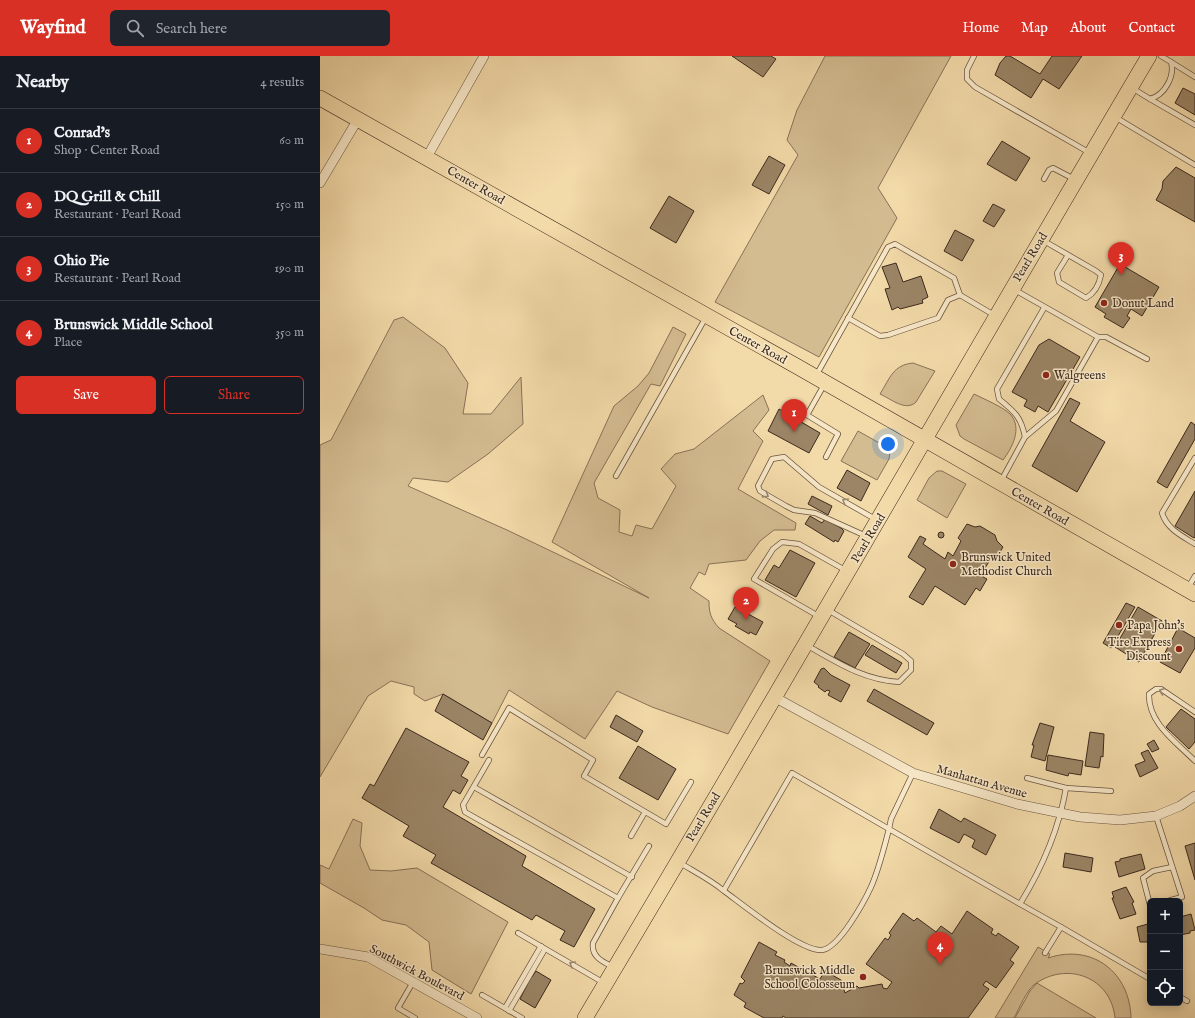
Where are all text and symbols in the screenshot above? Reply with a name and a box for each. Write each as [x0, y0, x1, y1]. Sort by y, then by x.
search box [110, 10, 390, 46]
text: Wayfind [20, 16, 86, 40]
icon: search [124, 17, 146, 39]
text: Search here [156, 19, 227, 38]
text: Home [963, 19, 999, 37]
text: Map [1021, 19, 1048, 37]
text: About [1070, 19, 1106, 37]
text: Contact [1128, 19, 1175, 37]
text: Nearby [16, 72, 69, 93]
text: 4 results [260, 74, 304, 91]
text: Conrad's [54, 123, 110, 142]
text: 1 [27, 132, 31, 149]
text: 60 m [279, 132, 304, 149]
text: Shop · Center Road [54, 142, 160, 159]
street label: Center Road [444, 163, 508, 208]
text: DQ Grill & Chill [54, 187, 160, 206]
text: 2 [26, 196, 32, 213]
text: 150 m [275, 196, 304, 213]
text: Restaurant · Pearl Road [54, 206, 181, 223]
street label: Pearl Road [1010, 229, 1051, 285]
pin: 3 [1108, 242, 1134, 275]
text: Ohio Pie [54, 251, 109, 270]
text: 3 [27, 260, 31, 277]
text: 190 m [274, 260, 304, 277]
text: Restaurant · Pearl Road [54, 270, 181, 287]
place label: Donut Land [1112, 296, 1174, 311]
marker: Donut Land [1099, 298, 1109, 308]
text: Brunswick Middle School [54, 315, 213, 334]
street label: Center Road [726, 323, 790, 368]
text: 4 [26, 324, 32, 341]
text: 350 m [275, 324, 304, 341]
text: Place [54, 334, 82, 351]
place label: Walgreens [1054, 368, 1106, 383]
marker: Walgreens [1041, 370, 1051, 380]
button: Save [16, 376, 156, 414]
button: Share [164, 376, 304, 414]
pin: 1 [781, 399, 807, 432]
your location [878, 434, 898, 454]
street label: Center Road [1008, 484, 1072, 529]
one-way arrow [762, 490, 769, 497]
one-way arrow [841, 499, 849, 506]
street label: Pearl Road [848, 510, 889, 566]
place label: Brunswick United Methodist Church [961, 550, 1053, 579]
marker: Brunswick United Methodist Church [948, 559, 958, 569]
pin: 2 [733, 587, 759, 620]
place label: Papa John's [1127, 618, 1185, 634]
marker: Papa John's [1114, 620, 1124, 630]
place label: Tire Express Discount [1108, 635, 1171, 664]
marker: Tire Express Discount [1174, 644, 1184, 654]
one-way arrow [1159, 688, 1166, 696]
street label: Manhattan Avenue [935, 761, 1029, 802]
street label: Pearl Road [683, 789, 724, 845]
map controls [1147, 898, 1183, 1006]
button: + [1147, 898, 1183, 934]
pin: 4 [927, 932, 953, 965]
button: − [1147, 934, 1183, 970]
street label: Southwick Boulevard [367, 941, 467, 1004]
one-way arrow [569, 962, 576, 969]
place label: Brunswick Middle School Colosseum [764, 963, 855, 992]
button: locate [1147, 970, 1183, 1006]
marker: Brunswick Middle School Colosseum [858, 972, 868, 982]

